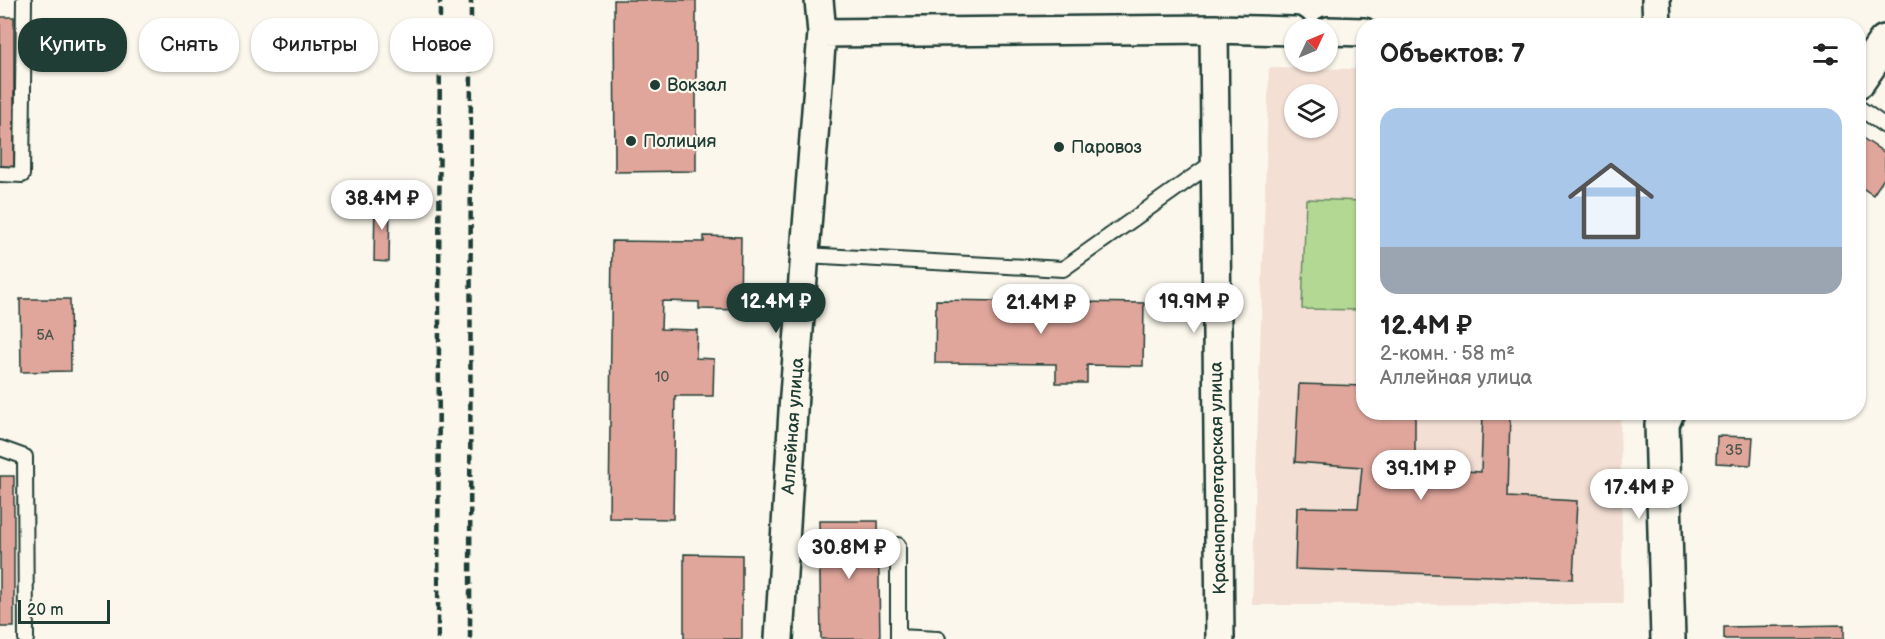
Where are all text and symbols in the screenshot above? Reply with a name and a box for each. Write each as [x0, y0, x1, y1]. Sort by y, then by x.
chip: Купить [18, 18, 127, 72]
chip: Снять [139, 18, 239, 72]
chip: Фильтры [251, 18, 378, 72]
chip: Новое [390, 18, 493, 72]
north arrow [1284, 18, 1338, 72]
map controls [1284, 18, 1338, 138]
icon: filters [1809, 38, 1842, 71]
text: Объектов: 7 [1380, 39, 1525, 70]
place label: Вокзал [667, 75, 727, 96]
marker: Вокзал [648, 78, 662, 92]
button: layers [1284, 84, 1338, 138]
place label: Полиция [643, 131, 717, 152]
marker: Полиция [624, 134, 638, 148]
place label: Паровоз [1071, 137, 1142, 158]
marker: Паровоз [1052, 140, 1066, 154]
icon: home [1557, 147, 1665, 255]
pin: 38.4M ₽ [327, 180, 437, 231]
text: 38.4M ₽ [345, 187, 419, 211]
pin: 12.4M ₽ [721, 283, 831, 334]
pin: 19.9M ₽ [1139, 283, 1249, 334]
pin: 21.4M ₽ [986, 284, 1096, 335]
text: 12.4M ₽ [741, 290, 811, 314]
text: 19.9M ₽ [1159, 290, 1229, 314]
text: 21.4M ₽ [1006, 291, 1076, 315]
text: 12.4M ₽ [1380, 311, 1472, 342]
house number: 5А [36, 326, 55, 345]
text: 2-комн. · 58 m² [1380, 342, 1515, 366]
street label: Аллейная улица [778, 357, 808, 496]
street label: Краснопролетарская улица [1205, 361, 1231, 595]
text: Аллейная улица [1380, 366, 1532, 390]
house number: 10 [655, 368, 669, 387]
house number: 35 [1725, 441, 1743, 460]
pin: 39.1M ₽ [1366, 450, 1476, 501]
text: 39.1M ₽ [1386, 457, 1456, 481]
pin: 17.4M ₽ [1584, 469, 1694, 520]
text: 17.4M ₽ [1604, 476, 1674, 500]
pin: 30.8M ₽ [794, 529, 904, 580]
text: 30.8M ₽ [812, 536, 886, 560]
scale bar [18, 597, 110, 624]
text: 20 m [27, 601, 63, 620]

